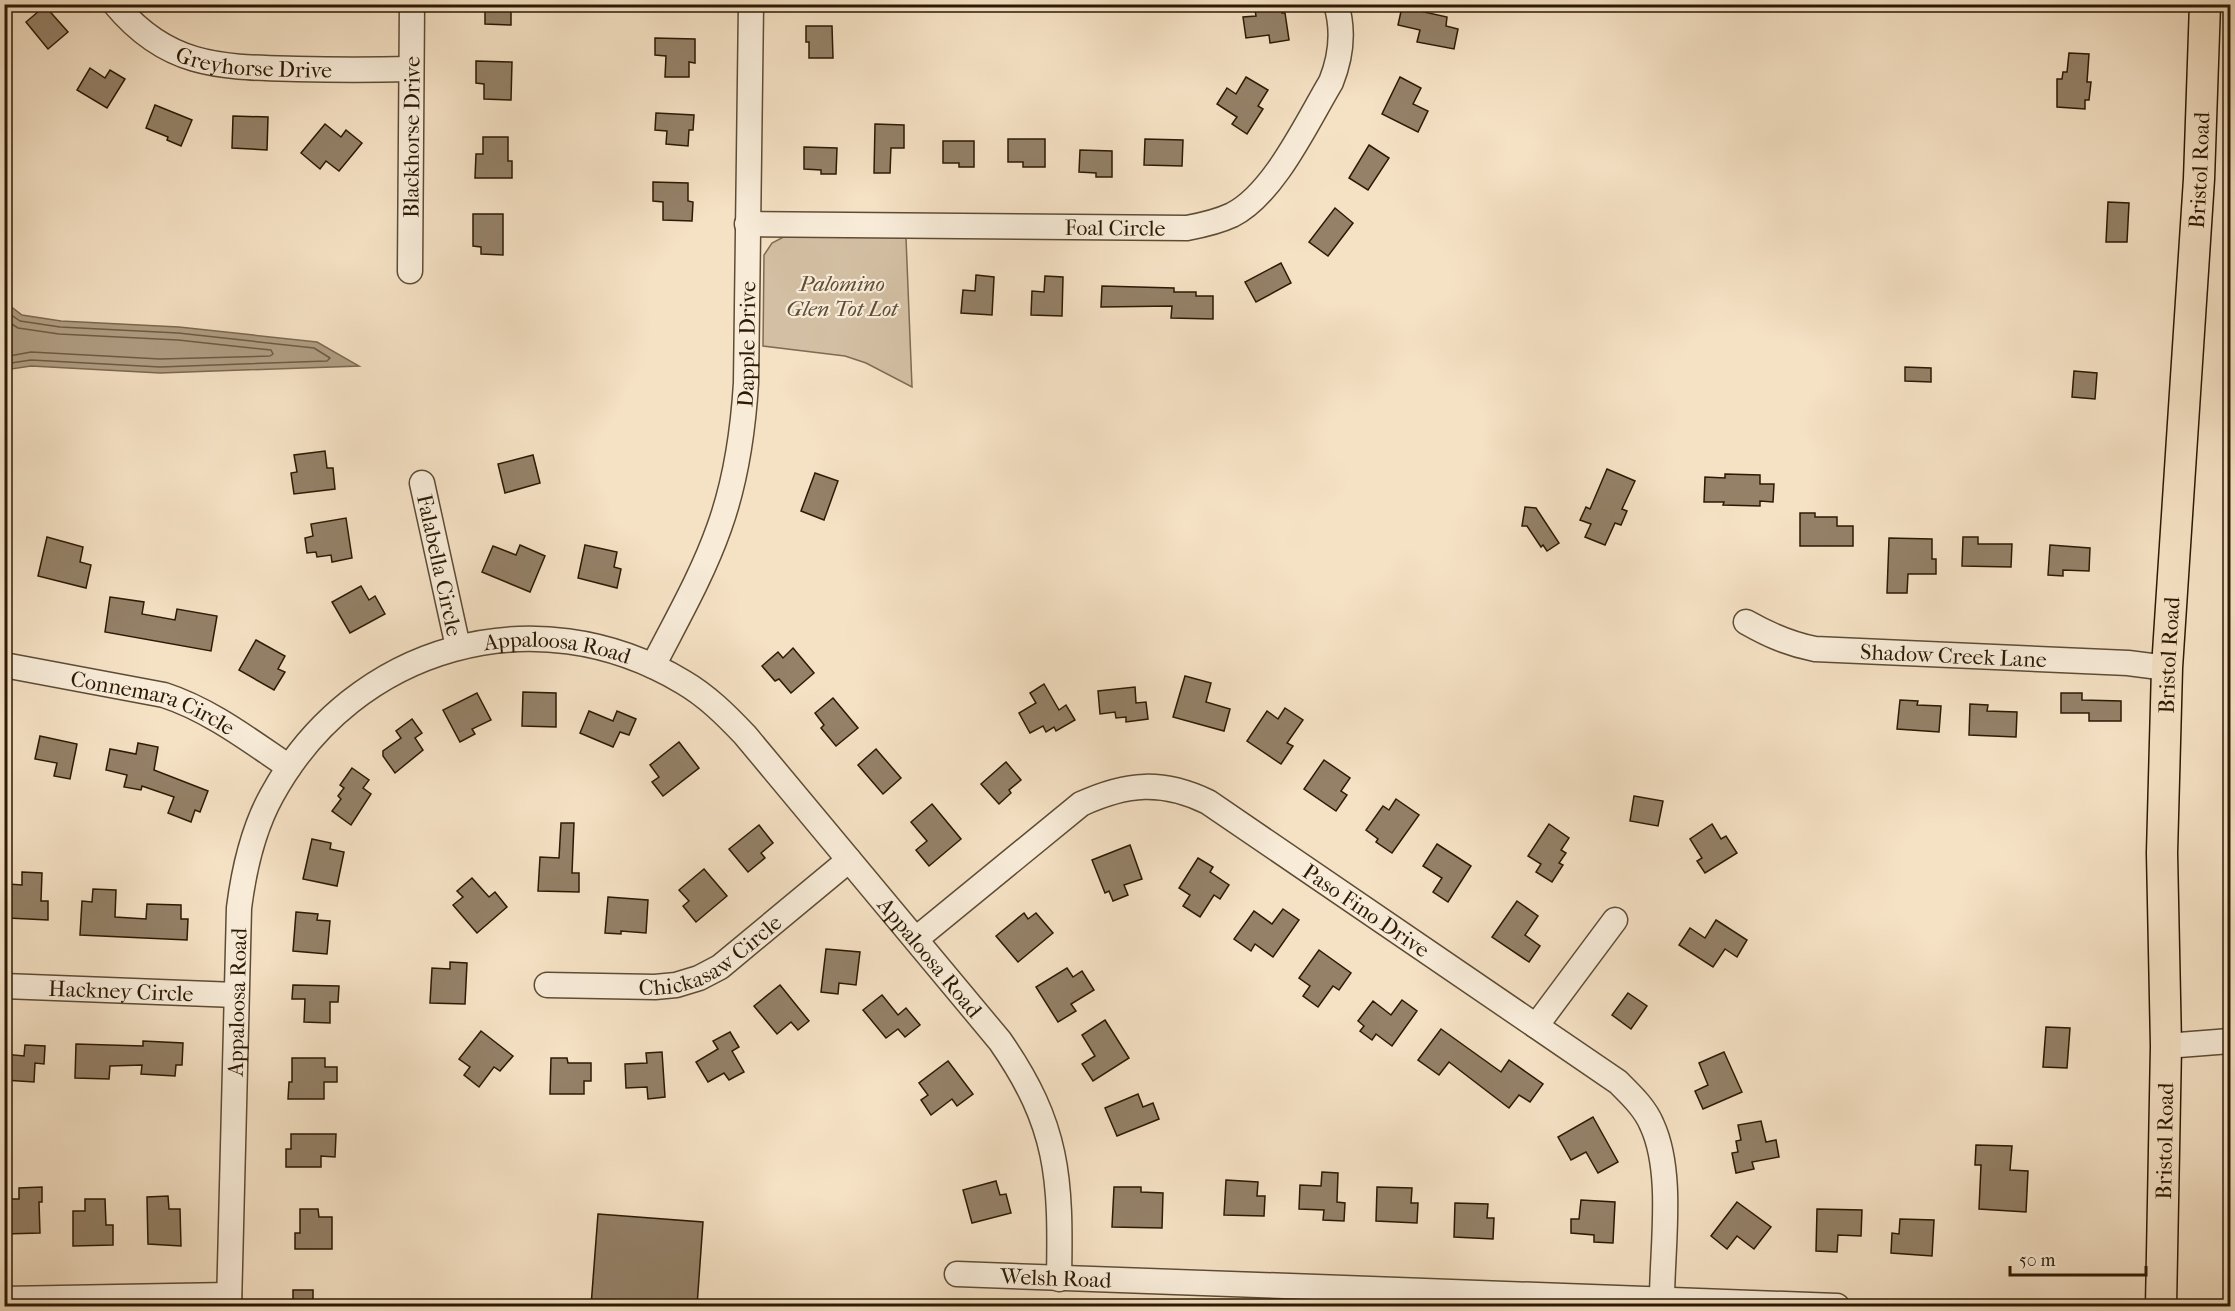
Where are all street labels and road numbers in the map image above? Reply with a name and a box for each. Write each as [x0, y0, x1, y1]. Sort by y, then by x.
street label: Greyhorse Drive [172, 42, 332, 84]
street label: Blackhorse Drive [398, 56, 426, 218]
street label: Bristol Road [2184, 110, 2215, 229]
street label: Foal Circle [1064, 215, 1166, 242]
street label: Dapple Drive [732, 281, 761, 408]
street label: Falabella Circle [411, 492, 467, 639]
street label: Bristol Road [2154, 595, 2186, 714]
street label: Appaloosa Road [481, 627, 635, 670]
street label: Shadow Creek Lane [1860, 639, 2047, 673]
street label: Connemara Circle [68, 666, 239, 741]
street label: Paso Fino Drive [1297, 859, 1434, 963]
street label: Appaloosa Road [871, 892, 988, 1024]
street label: Chickasaw Circle [638, 910, 787, 1001]
street label: Appaloosa Road [223, 926, 253, 1078]
street label: Hackney Circle [48, 976, 194, 1007]
street label: Bristol Road [2151, 1081, 2179, 1200]
street label: Welsh Road [999, 1264, 1113, 1294]

